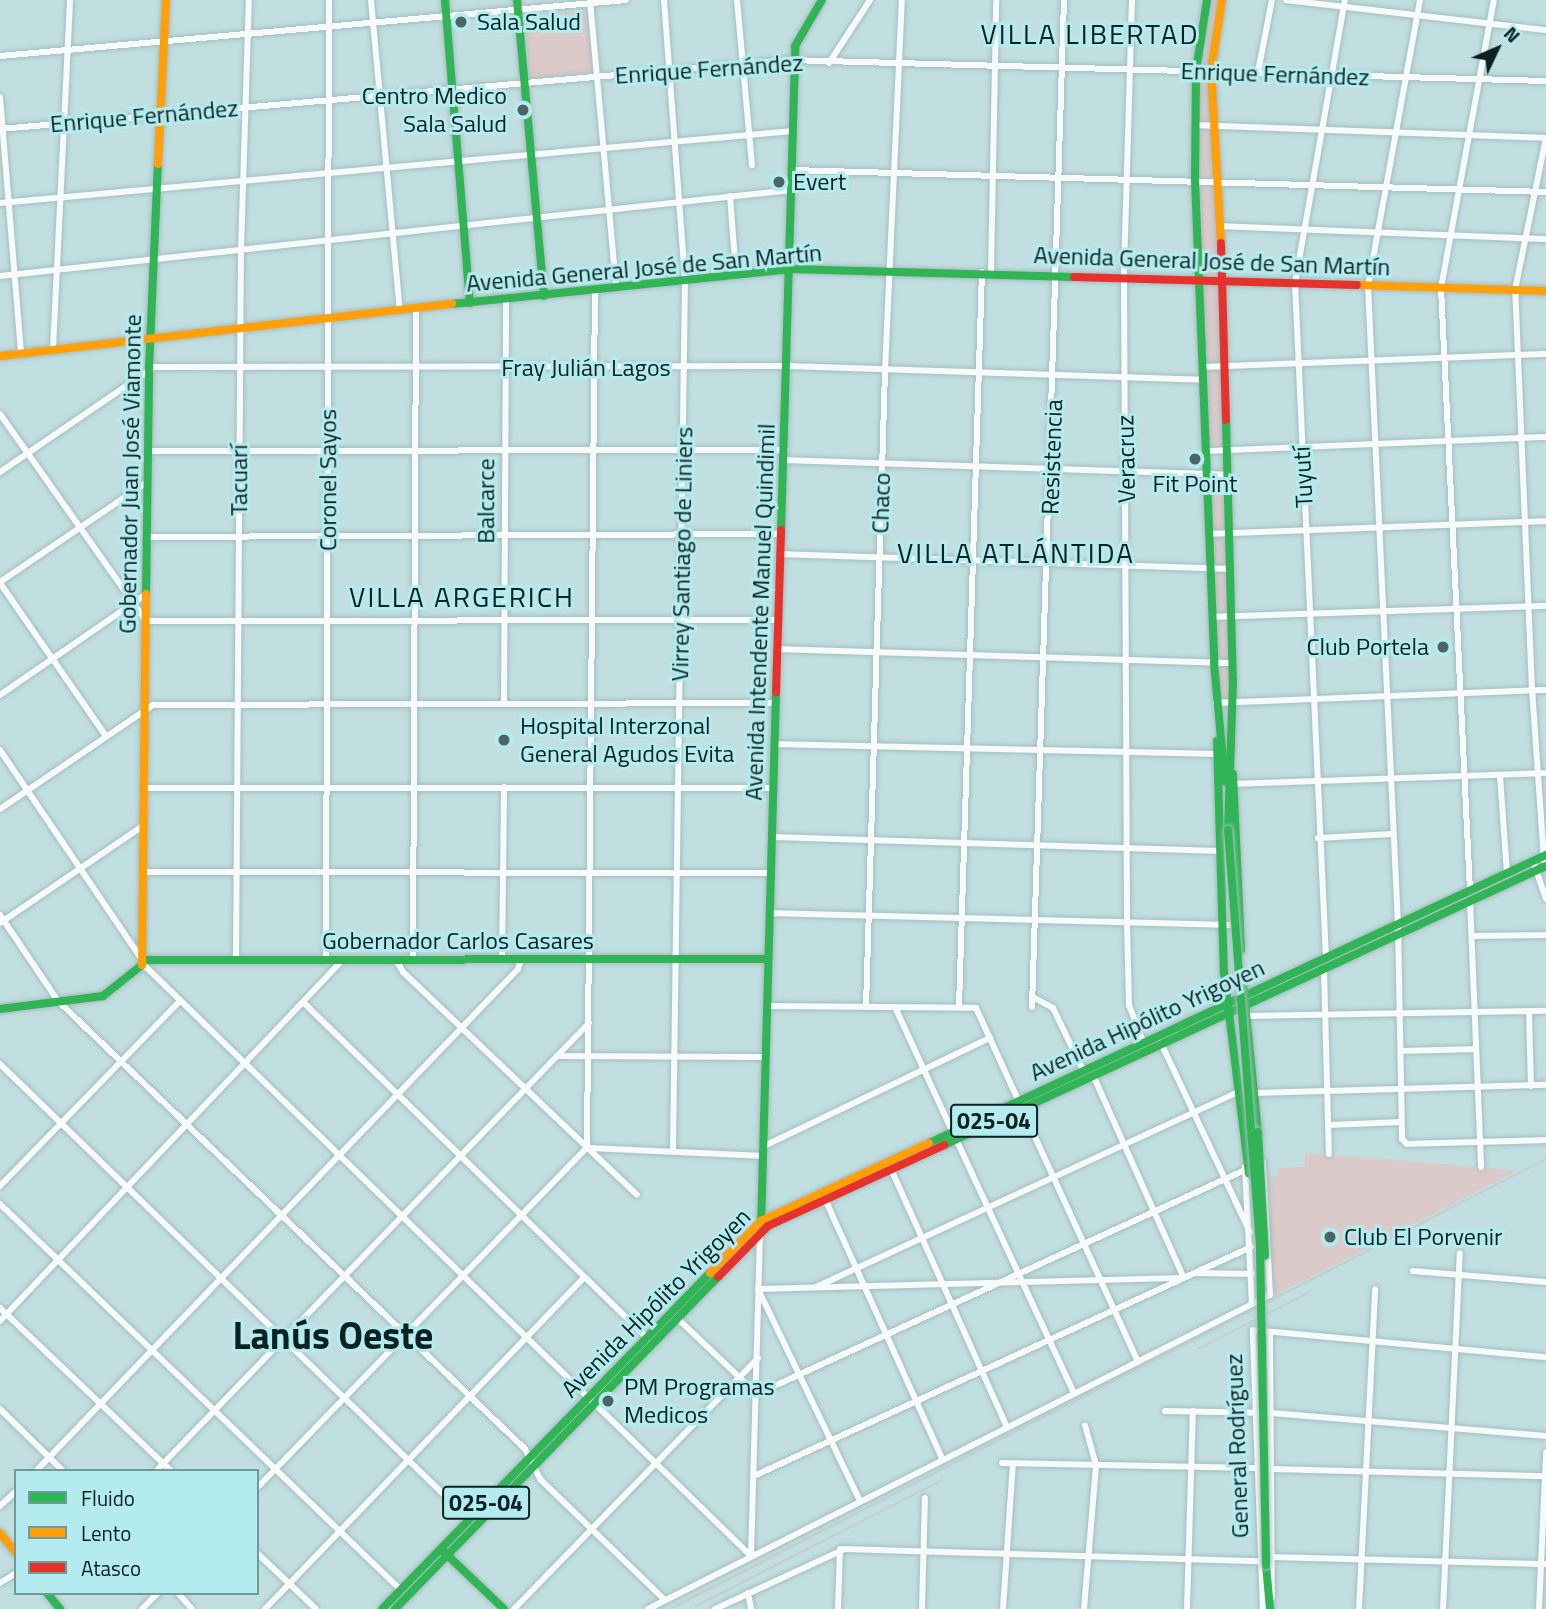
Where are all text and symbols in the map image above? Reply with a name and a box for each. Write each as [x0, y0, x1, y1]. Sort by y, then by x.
place label: Sala Salud [477, 8, 581, 36]
marker: Sala Salud [451, 12, 471, 32]
north arrow [1462, 14, 1532, 84]
district label: VILLA LIBERTAD [982, 17, 1198, 51]
text: N [1497, 19, 1527, 49]
street label: Enrique Fernández [614, 48, 804, 90]
street label: Enrique Fernández [1180, 56, 1370, 92]
place label: Centro Medico Sala Salud [362, 82, 507, 138]
street label: Enrique Fernández [49, 93, 239, 139]
marker: Centro Medico Sala Salud [513, 100, 533, 120]
place label: Evert [793, 168, 846, 196]
marker: Evert [771, 174, 787, 190]
street label: Avenida General José de San Martín [465, 238, 823, 298]
street label: Avenida General José de San Martín [1033, 240, 1391, 282]
street label: Gobernador Juan José Viamonte [113, 314, 147, 634]
street label: Fray Julián Lagos [501, 354, 671, 382]
street label: Resistencia [1036, 399, 1068, 515]
street label: Coronel Sayos [314, 409, 342, 551]
street label: Veracruz [1111, 415, 1141, 503]
street label: Avenida Intendente Manuel Quindimil [739, 423, 781, 801]
street label: Virrey Santiago de Liniers [665, 426, 699, 682]
street label: Tacuarí [225, 444, 253, 516]
street label: Tuyutí [1287, 446, 1319, 508]
marker: Fit Point [1187, 451, 1203, 467]
street label: Balcarce [472, 458, 500, 544]
place label: Fit Point [1153, 470, 1237, 498]
street label: Chaco [866, 472, 896, 534]
district label: VILLA ATLÁNTIDA [899, 536, 1133, 570]
district label: VILLA ARGERICH [351, 580, 573, 614]
place label: Club Portela [1307, 633, 1429, 661]
marker: Club Portela [1435, 639, 1451, 655]
place label: Hospital Interzonal General Agudos Evita [520, 712, 734, 768]
marker: Hospital Interzonal General Agudos Evita [494, 730, 514, 750]
street label: Gobernador Carlos Casares [322, 927, 594, 955]
street label: Avenida Hipólito Yrigoyen [1025, 953, 1269, 1087]
road number: 025-04 [948, 1102, 1040, 1140]
street label: Avenida Hipólito Yrigoyen [555, 1202, 757, 1404]
place label: Club El Porvenir [1344, 1223, 1502, 1251]
marker: Club El Porvenir [1322, 1229, 1338, 1245]
district label: Lanús Oeste [233, 1313, 433, 1359]
street label: General Rodríguez [1219, 1353, 1255, 1539]
place label: PM Programas Medicos [624, 1373, 775, 1429]
marker: PM Programas Medicos [598, 1391, 618, 1411]
legend [14, 1469, 259, 1595]
text: Fluido [81, 1482, 135, 1514]
road number: 025-04 [440, 1484, 532, 1522]
text: Lento [81, 1517, 131, 1549]
text: Atasco [81, 1552, 141, 1584]

